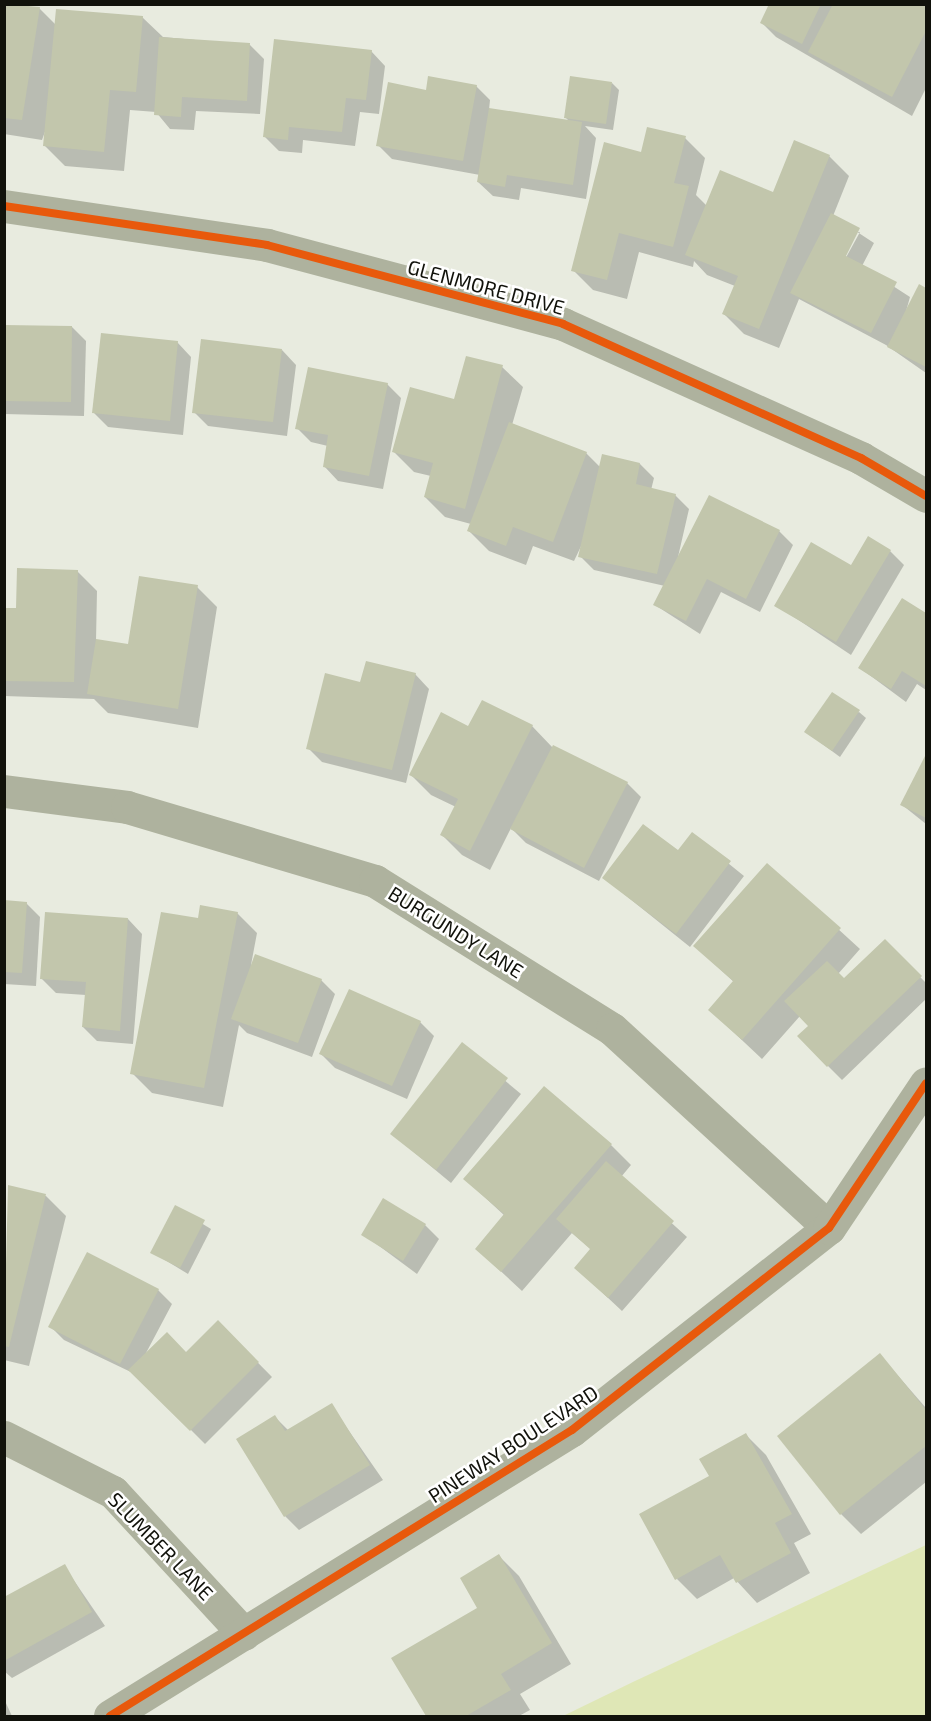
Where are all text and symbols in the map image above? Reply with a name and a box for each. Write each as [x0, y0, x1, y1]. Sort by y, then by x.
street label: GLENMORE DRIVE [405, 255, 567, 319]
street label: BURGUNDY LANE [384, 881, 528, 983]
street label: PINEWAY BOULEVARD [423, 1380, 603, 1508]
street label: SLUMBER LANE [104, 1487, 218, 1605]

